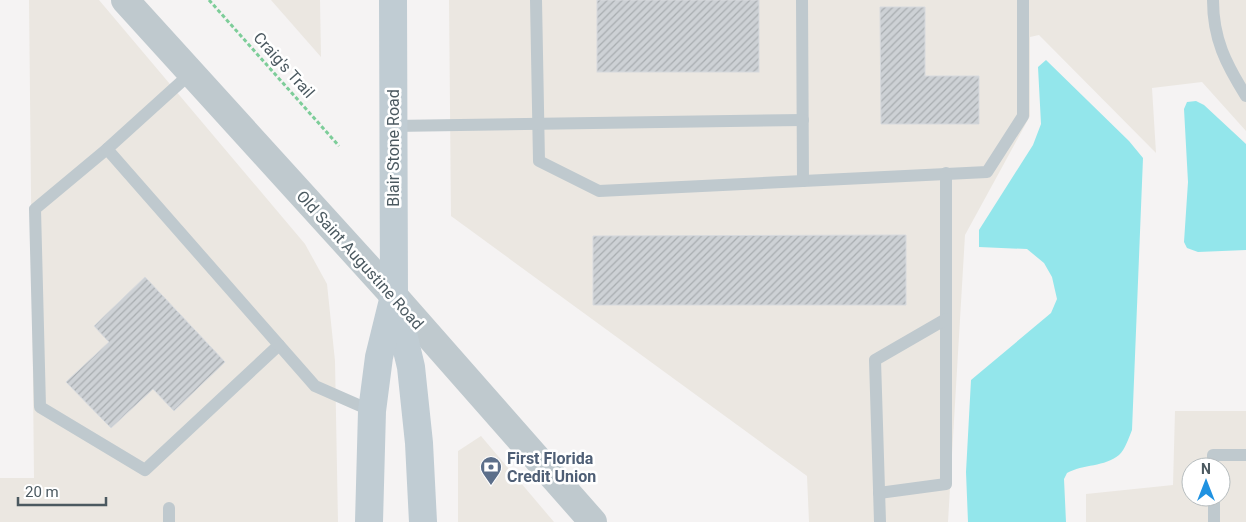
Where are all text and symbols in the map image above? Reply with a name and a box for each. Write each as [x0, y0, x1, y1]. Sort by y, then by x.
street label: Craig's Trail [250, 28, 318, 102]
street label: Blair Stone Road [384, 89, 403, 207]
street label: Old Saint Augustine Road [293, 187, 427, 333]
place label: First Florida Credit Union [507, 449, 596, 486]
bank icon: First Florida Credit Union [479, 455, 503, 486]
north arrow [1181, 457, 1231, 507]
text: N [1201, 461, 1211, 477]
scale bar [18, 474, 105, 506]
text: 20 m [25, 483, 59, 501]

